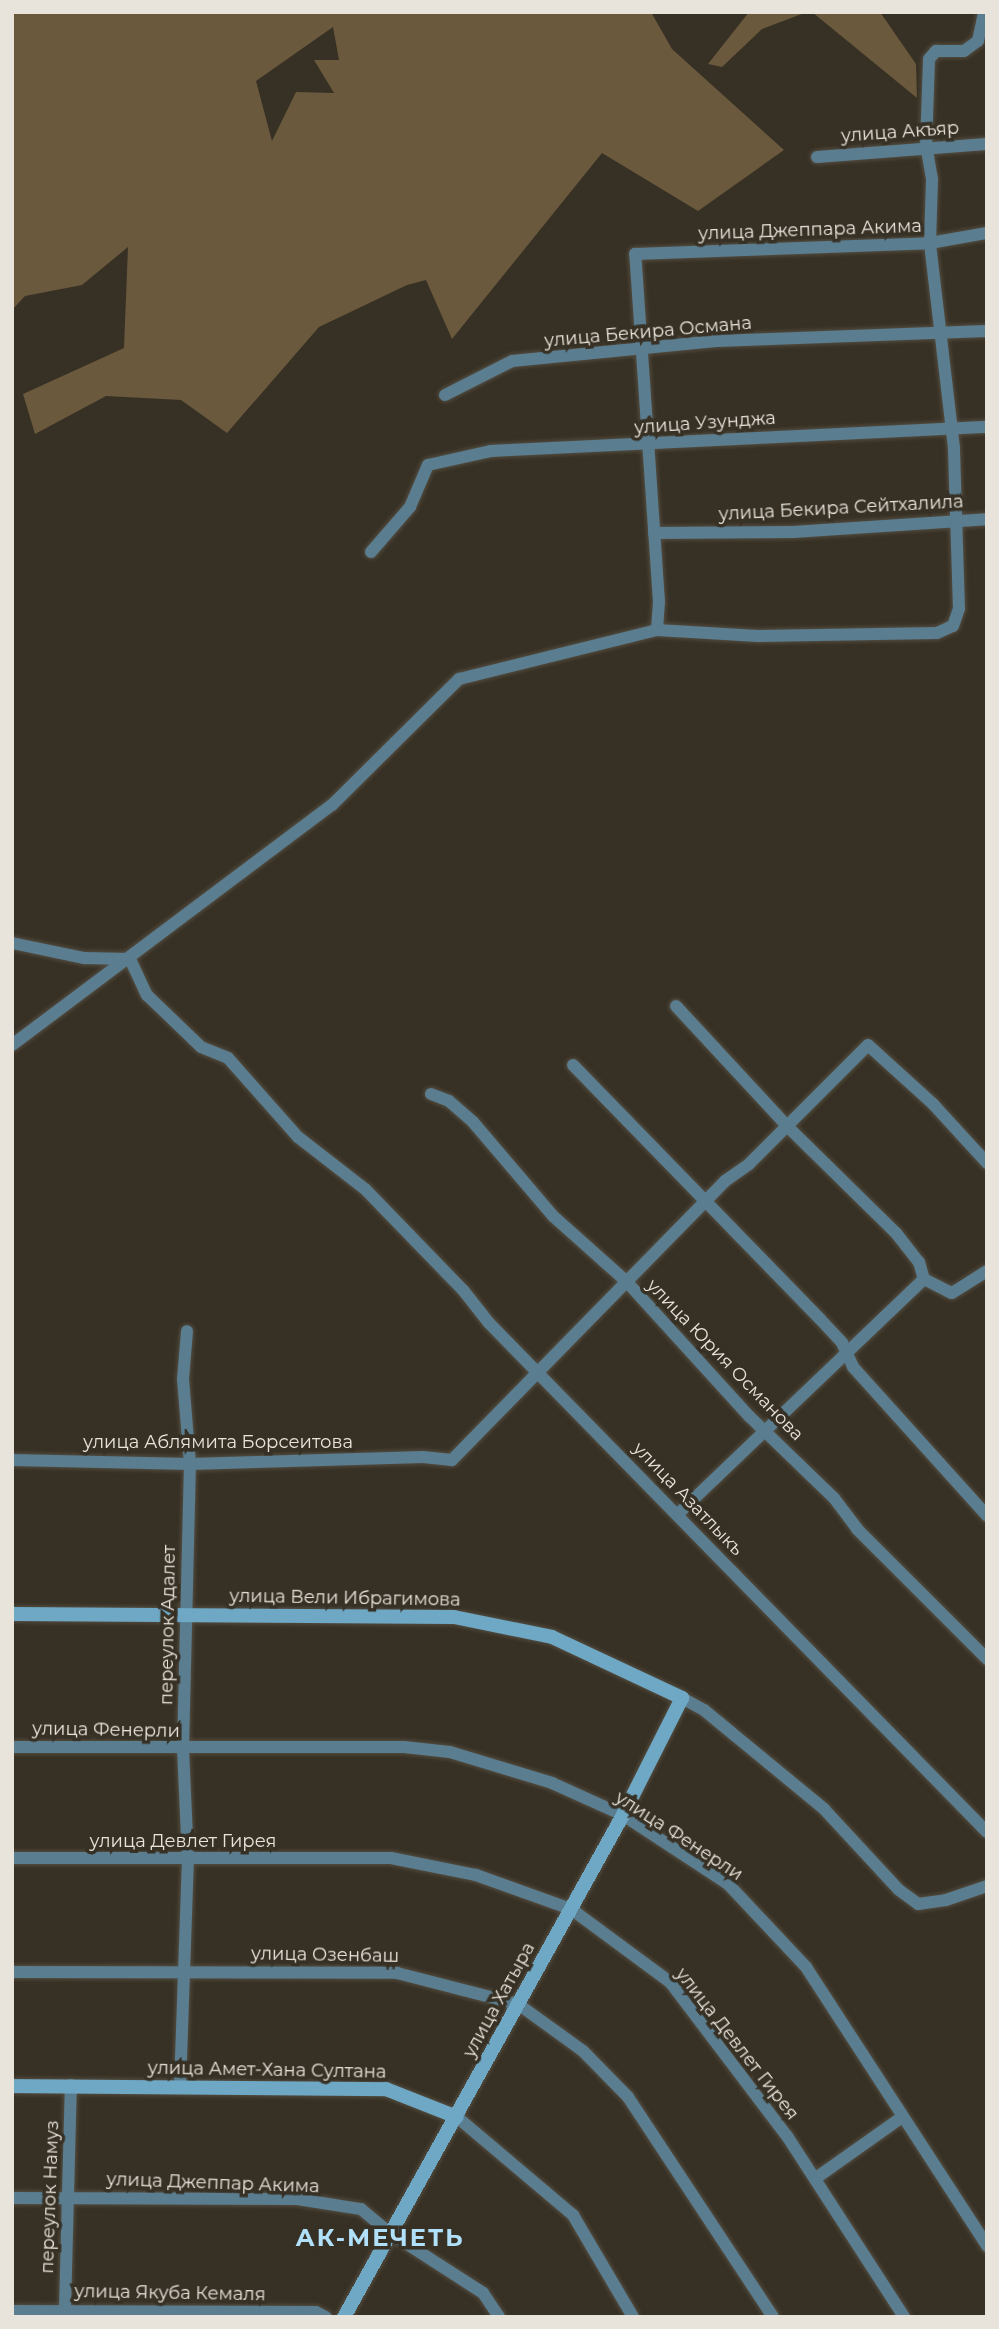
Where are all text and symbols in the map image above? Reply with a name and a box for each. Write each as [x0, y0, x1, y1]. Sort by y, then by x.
street label: улица Акъяр [840, 117, 960, 147]
street label: улица Джеппара Акима [698, 215, 922, 245]
street label: улица Бекира Османа [543, 312, 753, 352]
street label: улица Узунджа [633, 407, 777, 439]
street label: улица Бекира Сейтхалила [718, 491, 964, 525]
street label: улица Юрия Османова [642, 1275, 808, 1445]
street label: улица Аблямита Борсеитова [83, 1431, 353, 1453]
street label: улица Азатлыкъ [628, 1438, 748, 1560]
street label: переулок Адалет [156, 1545, 180, 1705]
street label: улица Вели Ибрагимова [229, 1585, 461, 1611]
street label: улица Фенерли [32, 1718, 180, 1742]
street label: улица Фенерли [611, 1787, 747, 1885]
street label: улица Девлет Гирея [90, 1830, 276, 1852]
street label: улица Хатыра [458, 1939, 540, 2061]
street label: улица Озенбаш [251, 1943, 399, 1967]
street label: улица Девлет Гирея [671, 1964, 803, 2124]
street label: улица Амет-Хана Султана [147, 2057, 387, 2083]
street label: переулок Намуз [37, 2120, 63, 2274]
street label: улица Джеппар Акима [106, 2168, 320, 2198]
district label: АК-МЕЧЕТЬ [297, 2224, 463, 2252]
street label: улица Якуба Кемаля [74, 2281, 266, 2305]

